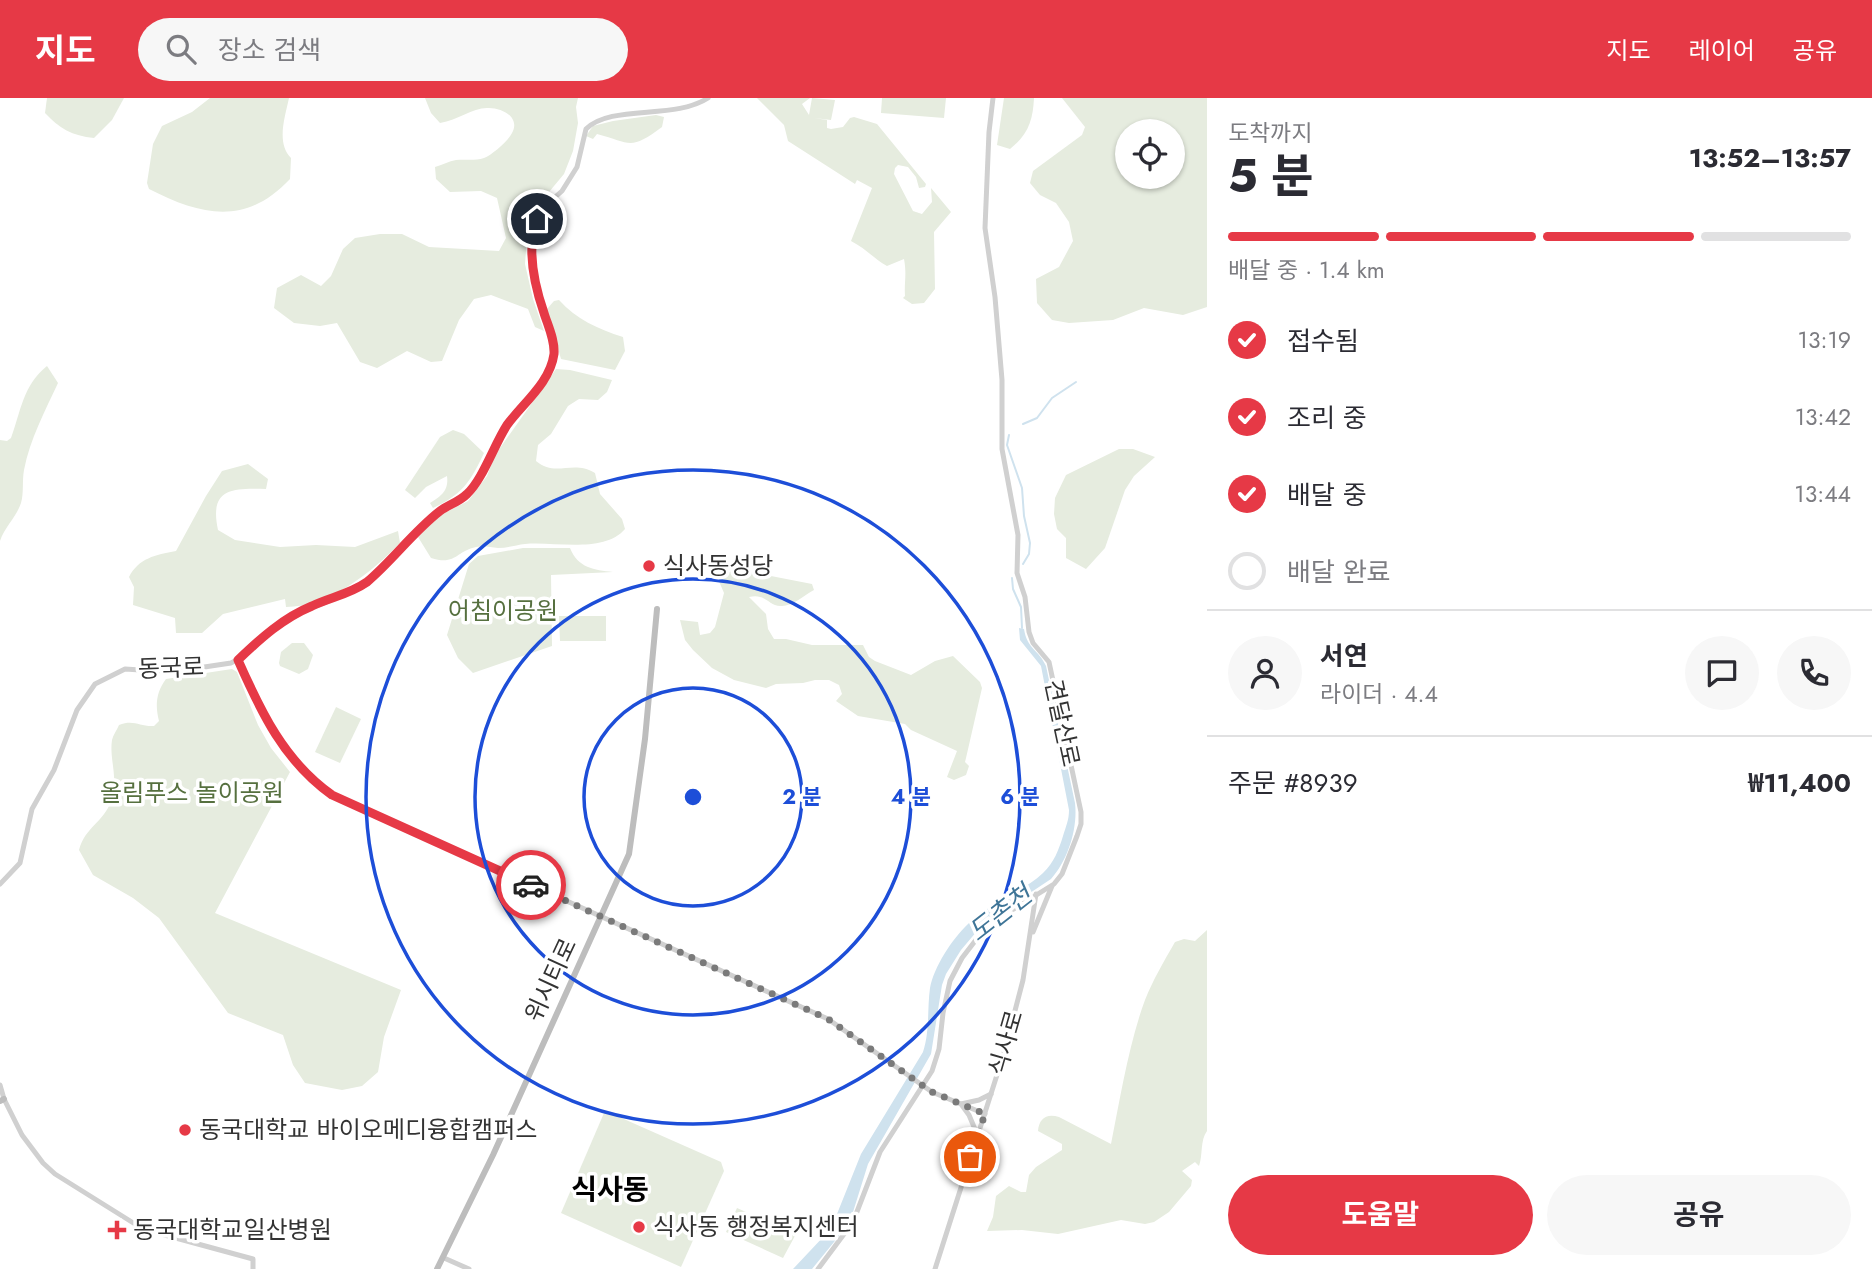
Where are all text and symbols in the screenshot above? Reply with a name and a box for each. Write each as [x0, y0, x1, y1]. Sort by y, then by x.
search box [138, 18, 628, 81]
text: 지도 [35, 27, 96, 74]
icon: search [162, 30, 200, 68]
text: 장소 검색 [218, 31, 321, 69]
text: 지도 [1606, 33, 1651, 68]
text: 레이어 [1689, 33, 1755, 68]
text: 공유 [1793, 33, 1837, 68]
text: 도착까지 [1228, 116, 1313, 150]
map controls [1115, 119, 1185, 189]
button: locate [1115, 119, 1185, 189]
text: 13:52–13:57 [1689, 139, 1851, 177]
text: 5 분 [1228, 143, 1314, 209]
pin [507, 189, 567, 249]
icon: home [518, 200, 556, 238]
text: 배달 중 · 1.4 km [1228, 253, 1385, 287]
icon: check [1228, 321, 1266, 359]
text: 접수됨 [1287, 322, 1359, 360]
text: 13:19 [1798, 323, 1851, 357]
icon: check [1228, 398, 1266, 436]
text: 조리 중 [1287, 399, 1367, 437]
text: 13:42 [1795, 400, 1851, 434]
icon: check [1228, 475, 1266, 513]
text: 배달 중 [1287, 476, 1367, 514]
text: 13:44 [1794, 477, 1851, 511]
place label: 식사동성당 [663, 548, 773, 583]
text: 배달 완료 [1287, 553, 1390, 591]
marker: 식사동성당 [641, 558, 657, 574]
park label: 어침이공원 [448, 593, 558, 628]
button: person [1228, 636, 1302, 710]
button: chat [1685, 636, 1759, 710]
button: phone [1777, 636, 1851, 710]
text: 서연 [1320, 637, 1368, 675]
street label: 동국로 [137, 649, 205, 686]
street label: 견달산로 [1036, 676, 1089, 770]
text: 라이더 · 4.4 [1320, 677, 1438, 711]
text: 주문 #8939 [1228, 764, 1358, 802]
text: ₩11,400 [1748, 764, 1851, 802]
park label: 올림푸스 놀이공원 [100, 775, 284, 810]
text: 2 분 [782, 782, 822, 812]
text: 4 분 [891, 782, 931, 812]
text: 6 분 [1000, 782, 1040, 812]
centre of rings [681, 785, 705, 809]
courier [496, 850, 566, 920]
icon: car [512, 866, 550, 904]
water label: 도촌천 [960, 874, 1042, 950]
street label: 위시티로 [516, 932, 585, 1027]
street label: 식사로 [980, 1006, 1031, 1080]
place label: 동국대학교 바이오메디융합캠퍼스 [199, 1112, 537, 1147]
marker: 동국대학교 바이오메디융합캠퍼스 [177, 1122, 193, 1138]
pin [940, 1127, 1000, 1187]
icon: bag [951, 1138, 989, 1176]
district label: 식사동 [571, 1169, 649, 1210]
button: 도움말 [1228, 1175, 1533, 1255]
button: 공유 [1547, 1175, 1851, 1255]
place label: 식사동 행정복지센터 [653, 1209, 859, 1244]
place label: 동국대학교일산병원 [133, 1212, 332, 1247]
marker: 식사동 행정복지센터 [631, 1219, 647, 1235]
marker: 동국대학교일산병원 [107, 1220, 127, 1240]

